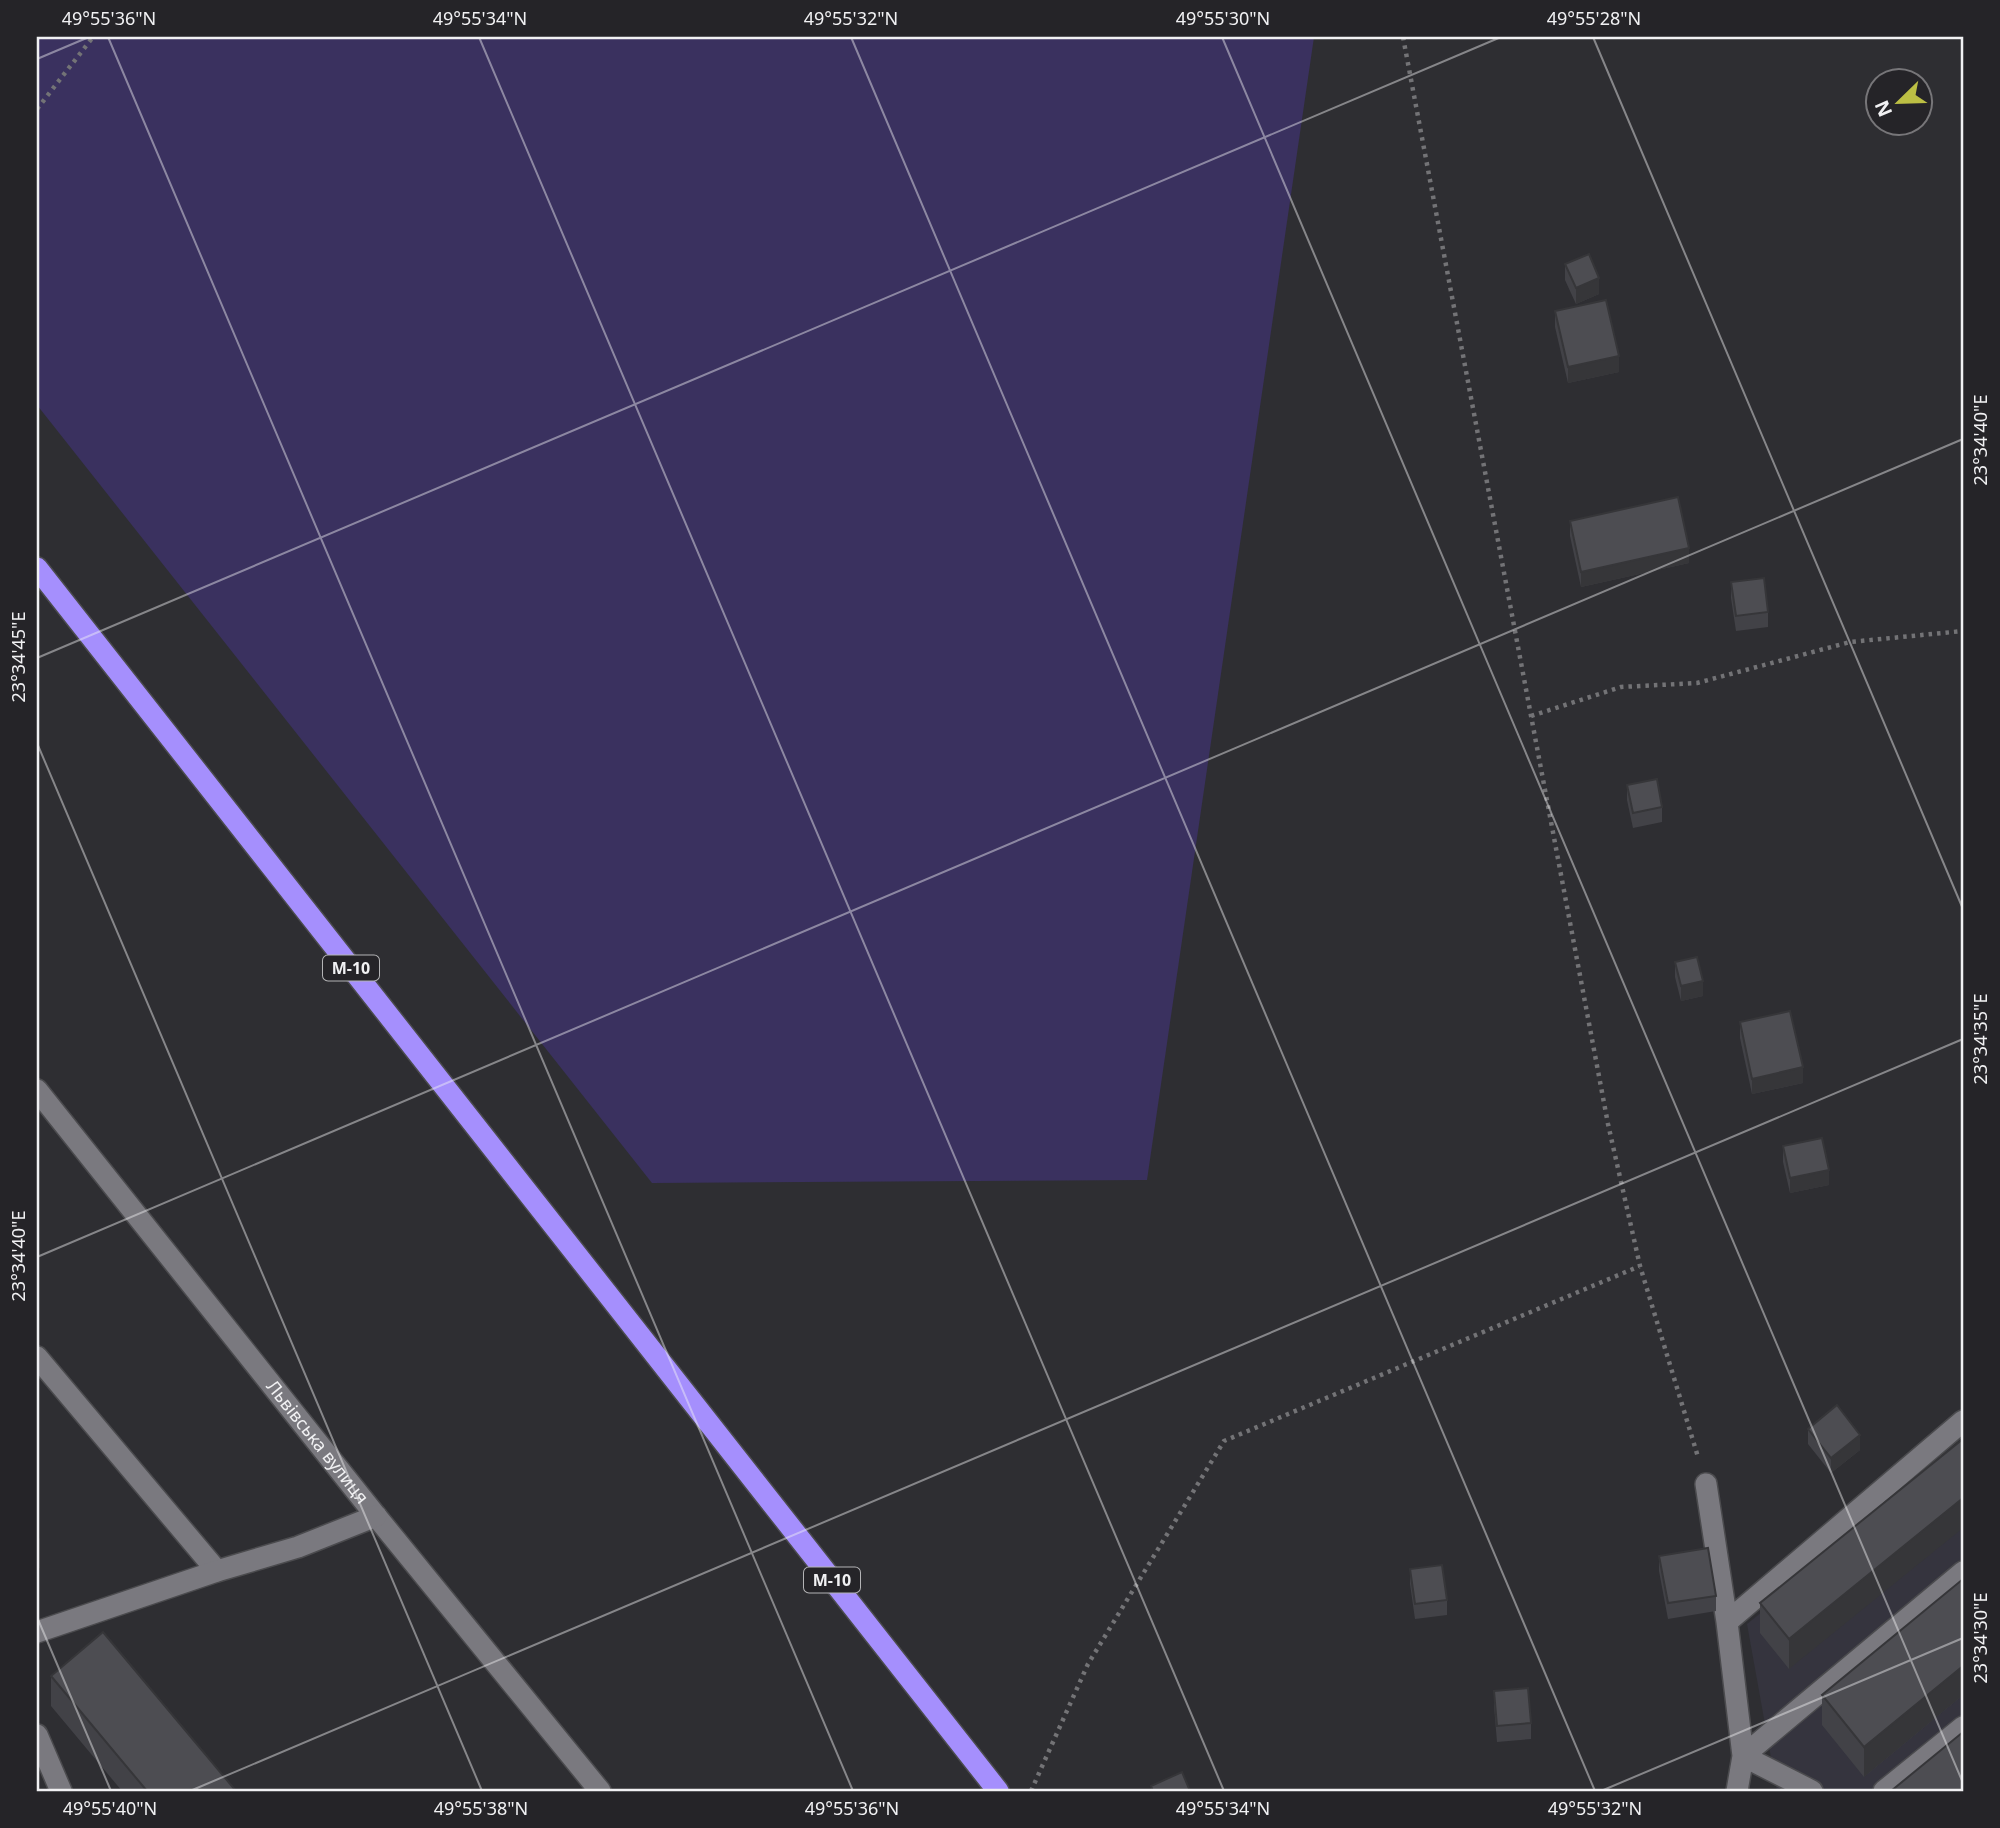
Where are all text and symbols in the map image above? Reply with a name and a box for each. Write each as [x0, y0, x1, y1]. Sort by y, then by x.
text: 49°55'36"N [62, 6, 156, 30]
text: 49°55'34"N [433, 6, 527, 30]
text: 49°55'32"N [804, 6, 898, 30]
text: 49°55'30"N [1176, 6, 1270, 30]
text: 49°55'28"N [1547, 6, 1641, 30]
north arrow [1864, 66, 1934, 136]
text: N [1868, 96, 1898, 121]
text: 23°34'40"E [1968, 395, 1992, 485]
text: 23°34'45"E [6, 612, 30, 702]
road number: М-10 [323, 956, 379, 980]
text: 23°34'35"E [1968, 994, 1992, 1084]
text: 23°34'40"E [6, 1211, 30, 1301]
street label: Львівська вулиця [261, 1375, 375, 1508]
road number: М-10 [804, 1568, 860, 1592]
text: 23°34'30"E [1968, 1593, 1992, 1683]
text: 49°55'40"N [63, 1796, 157, 1820]
text: 49°55'38"N [434, 1796, 528, 1820]
text: 49°55'36"N [805, 1796, 899, 1820]
text: 49°55'34"N [1176, 1796, 1270, 1820]
text: 49°55'32"N [1548, 1796, 1642, 1820]

